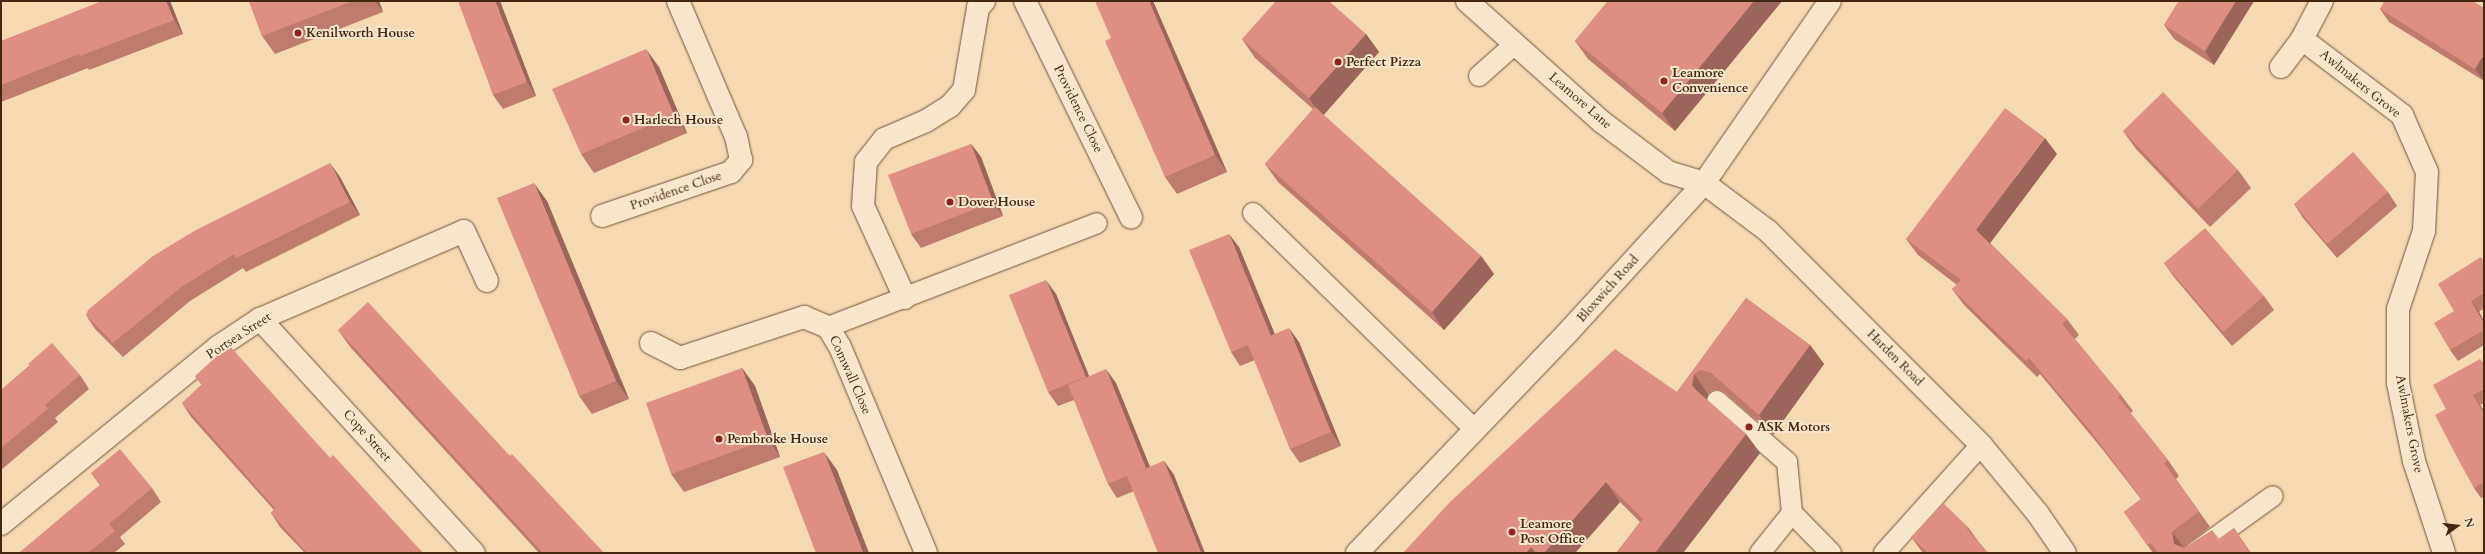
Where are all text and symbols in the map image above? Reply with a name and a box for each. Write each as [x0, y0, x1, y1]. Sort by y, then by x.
place label: Kenilworth House [306, 25, 415, 41]
marker: Kenilworth House [293, 28, 303, 38]
street label: Awlmakers Grove [2316, 47, 2404, 121]
place label: Perfect Pizza [1346, 54, 1421, 70]
marker: Perfect Pizza [1333, 57, 1343, 67]
street label: Providence Close [1050, 63, 1106, 155]
place label: Leamore Convenience [1672, 66, 1748, 97]
street label: Leamore Lane [1545, 69, 1615, 133]
marker: Leamore Convenience [1659, 76, 1669, 86]
place label: Harlech House [634, 112, 723, 128]
marker: Harlech House [621, 115, 631, 125]
street label: Providence Close [628, 168, 724, 214]
place label: Dover House [958, 194, 1035, 210]
marker: Dover House [945, 197, 955, 207]
street label: Bloxwich Road [1574, 252, 1642, 326]
street label: Portsea Street [204, 309, 274, 363]
street label: Harden Road [1863, 326, 1927, 390]
street label: Comwall Close [826, 333, 874, 417]
street label: Awlmakers Grove [2392, 374, 2426, 474]
street label: Cope Street [340, 407, 394, 465]
place label: ASK Motors [1757, 419, 1830, 435]
marker: ASK Motors [1744, 422, 1754, 432]
place label: Pembroke House [727, 431, 828, 447]
marker: Pembroke House [714, 434, 724, 444]
north arrow [2437, 506, 2477, 546]
text: N [2461, 516, 2478, 529]
place label: Leamore Post Office [1520, 517, 1585, 548]
marker: Leamore Post Office [1507, 527, 1517, 537]

